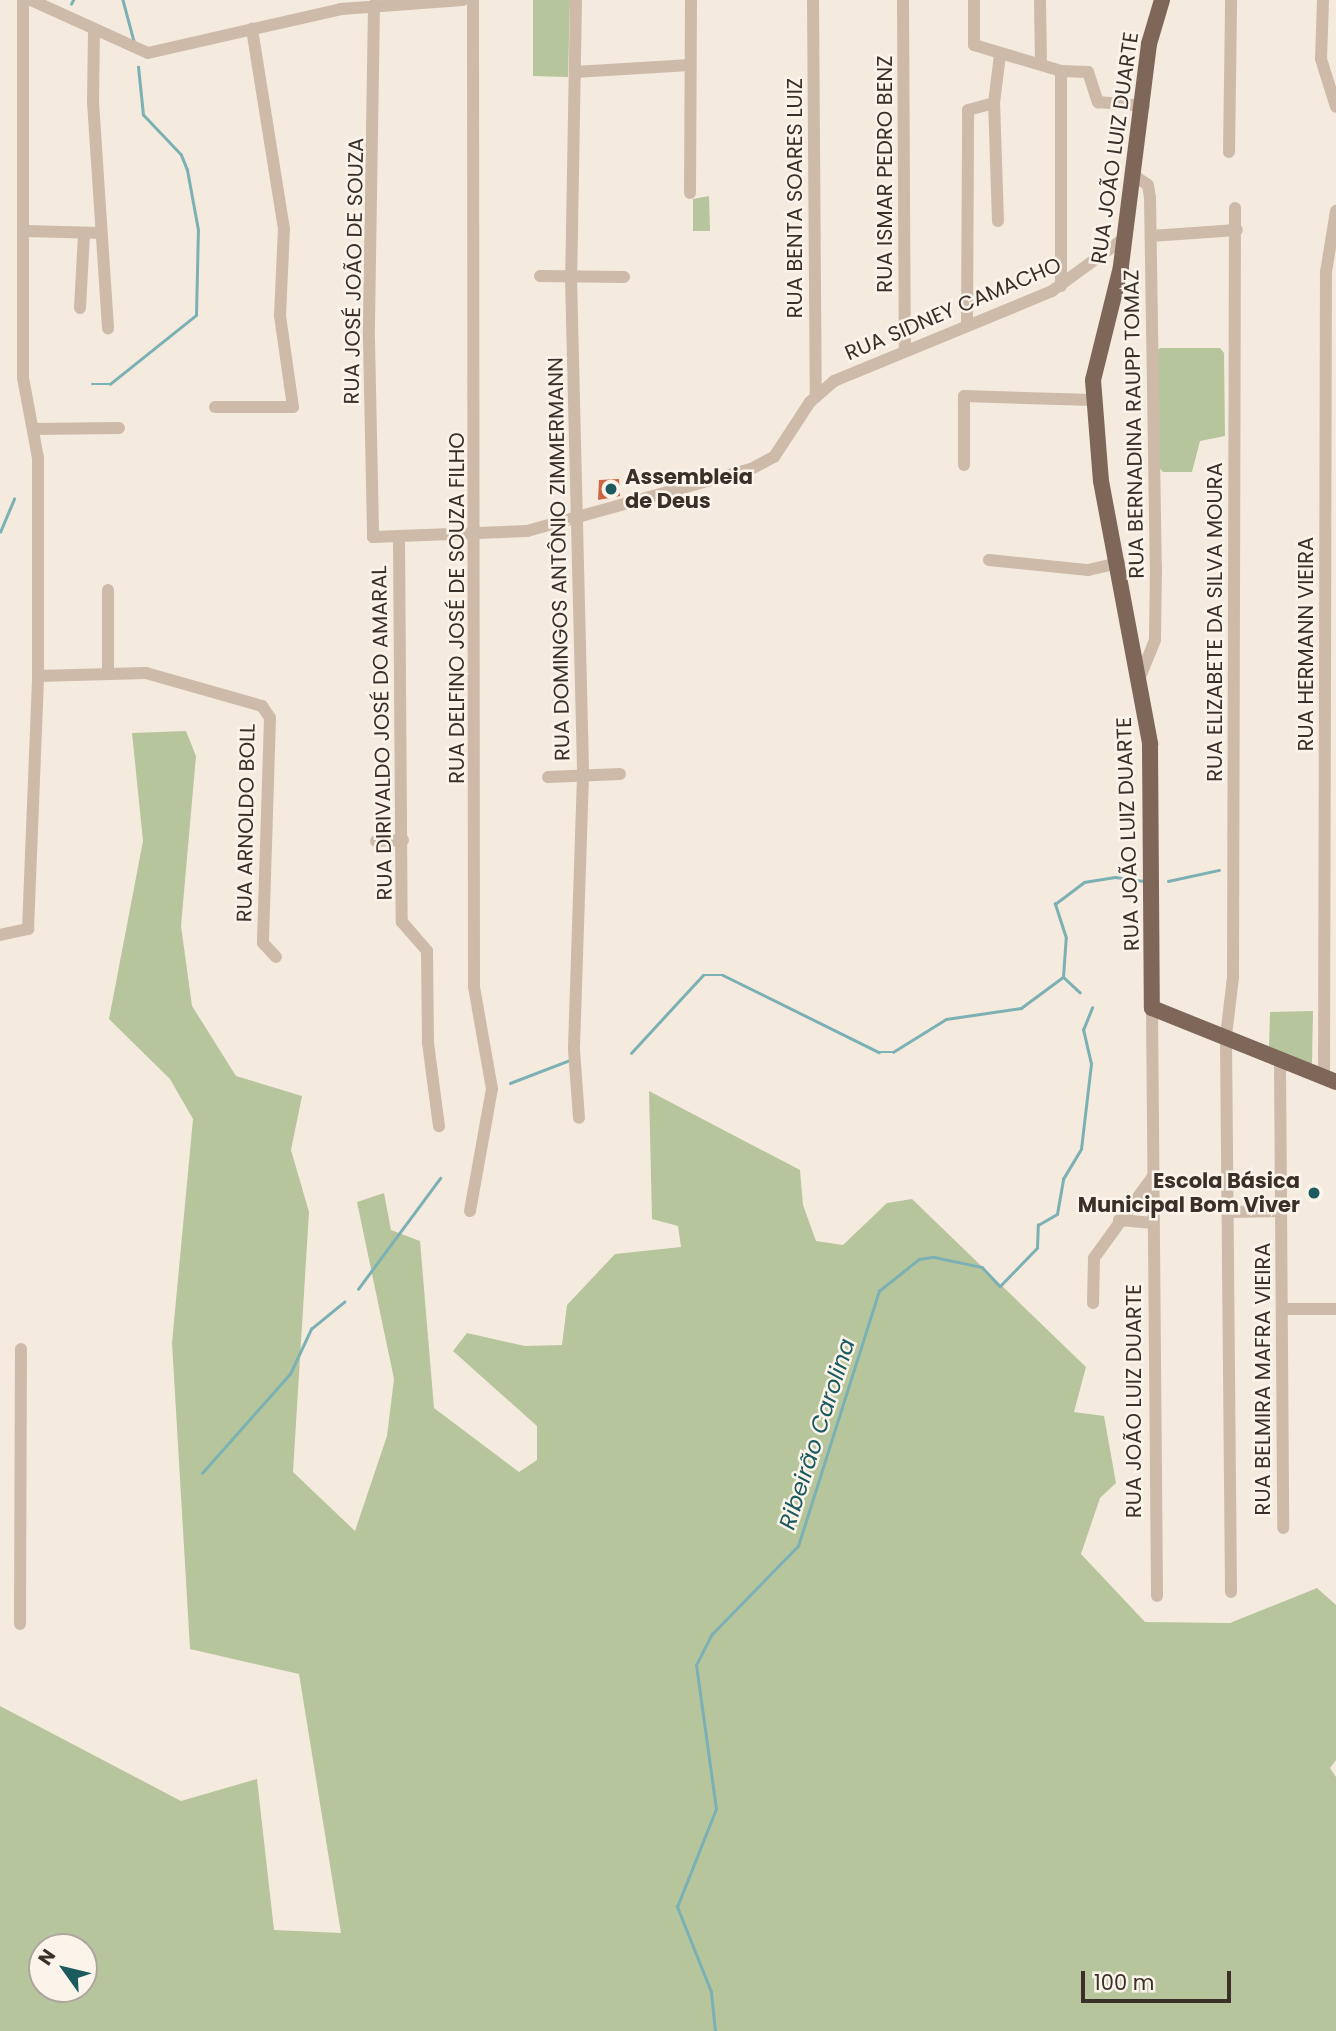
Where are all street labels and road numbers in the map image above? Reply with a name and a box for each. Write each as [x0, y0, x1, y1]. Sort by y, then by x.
street label: RUA JOÃO LUIZ DUARTE [1086, 30, 1144, 266]
street label: RUA ISMAR PEDRO BENZ [872, 55, 898, 293]
street label: RUA BENTA SOARES LUIZ [782, 78, 808, 318]
street label: RUA JOSÉ JOÃO DE SOUZA [339, 137, 369, 405]
street label: RUA SIDNEY CAMACHO [841, 252, 1065, 366]
street label: RUA BERNADINA RAUPP TOMAZ [1119, 269, 1149, 579]
street label: RUA DOMINGOS ANTÔNIO ZIMMERMANN [543, 357, 575, 761]
street label: RUA DELFINO JOSÉ DE SOUZA FILHO [444, 432, 470, 784]
street label: RUA ELIZABETE DA SILVA MOURA [1202, 462, 1228, 782]
street label: RUA HERMANN VIEIRA [1293, 537, 1319, 751]
street label: RUA DIRIVALDO JOSÉ DO AMARAL [366, 565, 398, 901]
street label: RUA JOÃO LUIZ DUARTE [1111, 717, 1145, 951]
street label: RUA ARNOLDO BOLL [232, 724, 260, 922]
street label: RUA BELMIRA MAFRA VIEIRA [1250, 1243, 1276, 1515]
street label: RUA JOÃO LUIZ DUARTE [1121, 1284, 1147, 1518]

